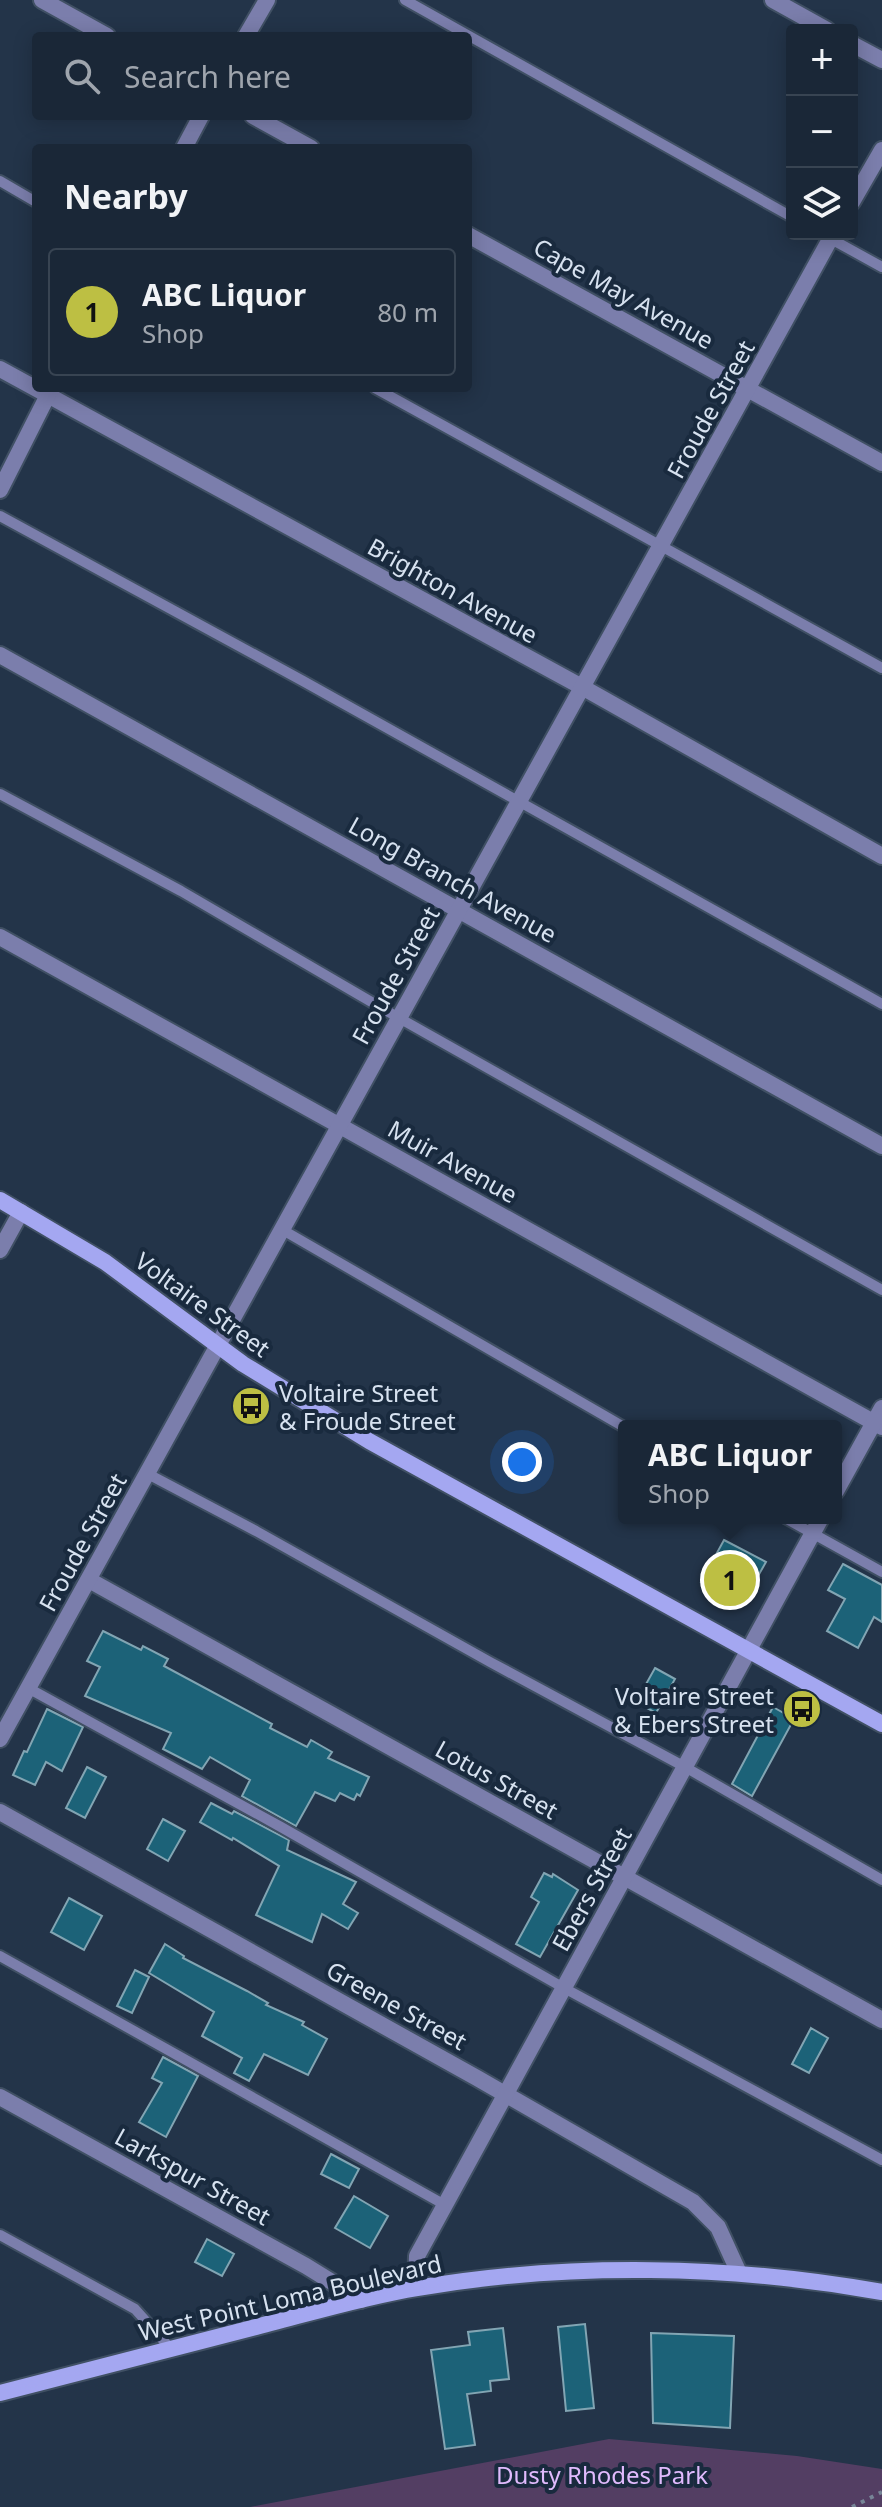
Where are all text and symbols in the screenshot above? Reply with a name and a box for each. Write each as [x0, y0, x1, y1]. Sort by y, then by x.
map controls [786, 24, 858, 240]
button: + [786, 24, 858, 96]
search box [32, 32, 472, 120]
icon: search [60, 54, 104, 98]
text: Search here [124, 56, 291, 97]
button: − [786, 96, 858, 168]
button: layers [786, 168, 858, 240]
text: Nearby [64, 173, 188, 219]
street label: Cape May Avenue [528, 230, 720, 356]
text: ABC Liquor [142, 274, 306, 315]
text: 1 [85, 294, 99, 330]
text: 80 m [377, 294, 438, 330]
text: Shop [142, 315, 204, 351]
street label: Froude Street [659, 334, 762, 484]
street label: Brighton Avenue [362, 530, 544, 650]
street label: Long Branch Avenue [343, 808, 563, 950]
street label: Froude Street [344, 900, 447, 1050]
street label: Muir Avenue [382, 1112, 524, 1210]
street label: Voltaire Street [129, 1244, 277, 1364]
place label: Voltaire Street & Froude Street [279, 1376, 456, 1437]
bus stop icon: Voltaire Street & Froude Street [230, 1385, 272, 1427]
popup [618, 1420, 842, 1524]
text: ABC Liquor [648, 1434, 812, 1475]
your location [502, 1442, 542, 1482]
street label: Froude Street [31, 1467, 134, 1617]
text: Shop [648, 1475, 710, 1511]
pin: 1 [704, 1550, 756, 1610]
place label: Voltaire Street & Ebers Street [614, 1679, 774, 1740]
bus stop icon: Voltaire Street & Ebers Street [781, 1688, 823, 1730]
street label: Lotus Street [430, 1732, 564, 1826]
street label: Ebers Street [544, 1821, 639, 1957]
street label: Greene Street [321, 1953, 473, 2057]
street label: Larkspur Street [109, 2120, 277, 2233]
street label: West Point Loma Boulevard [135, 2246, 445, 2348]
park label: Dusty Rhodes Park [496, 2458, 708, 2491]

